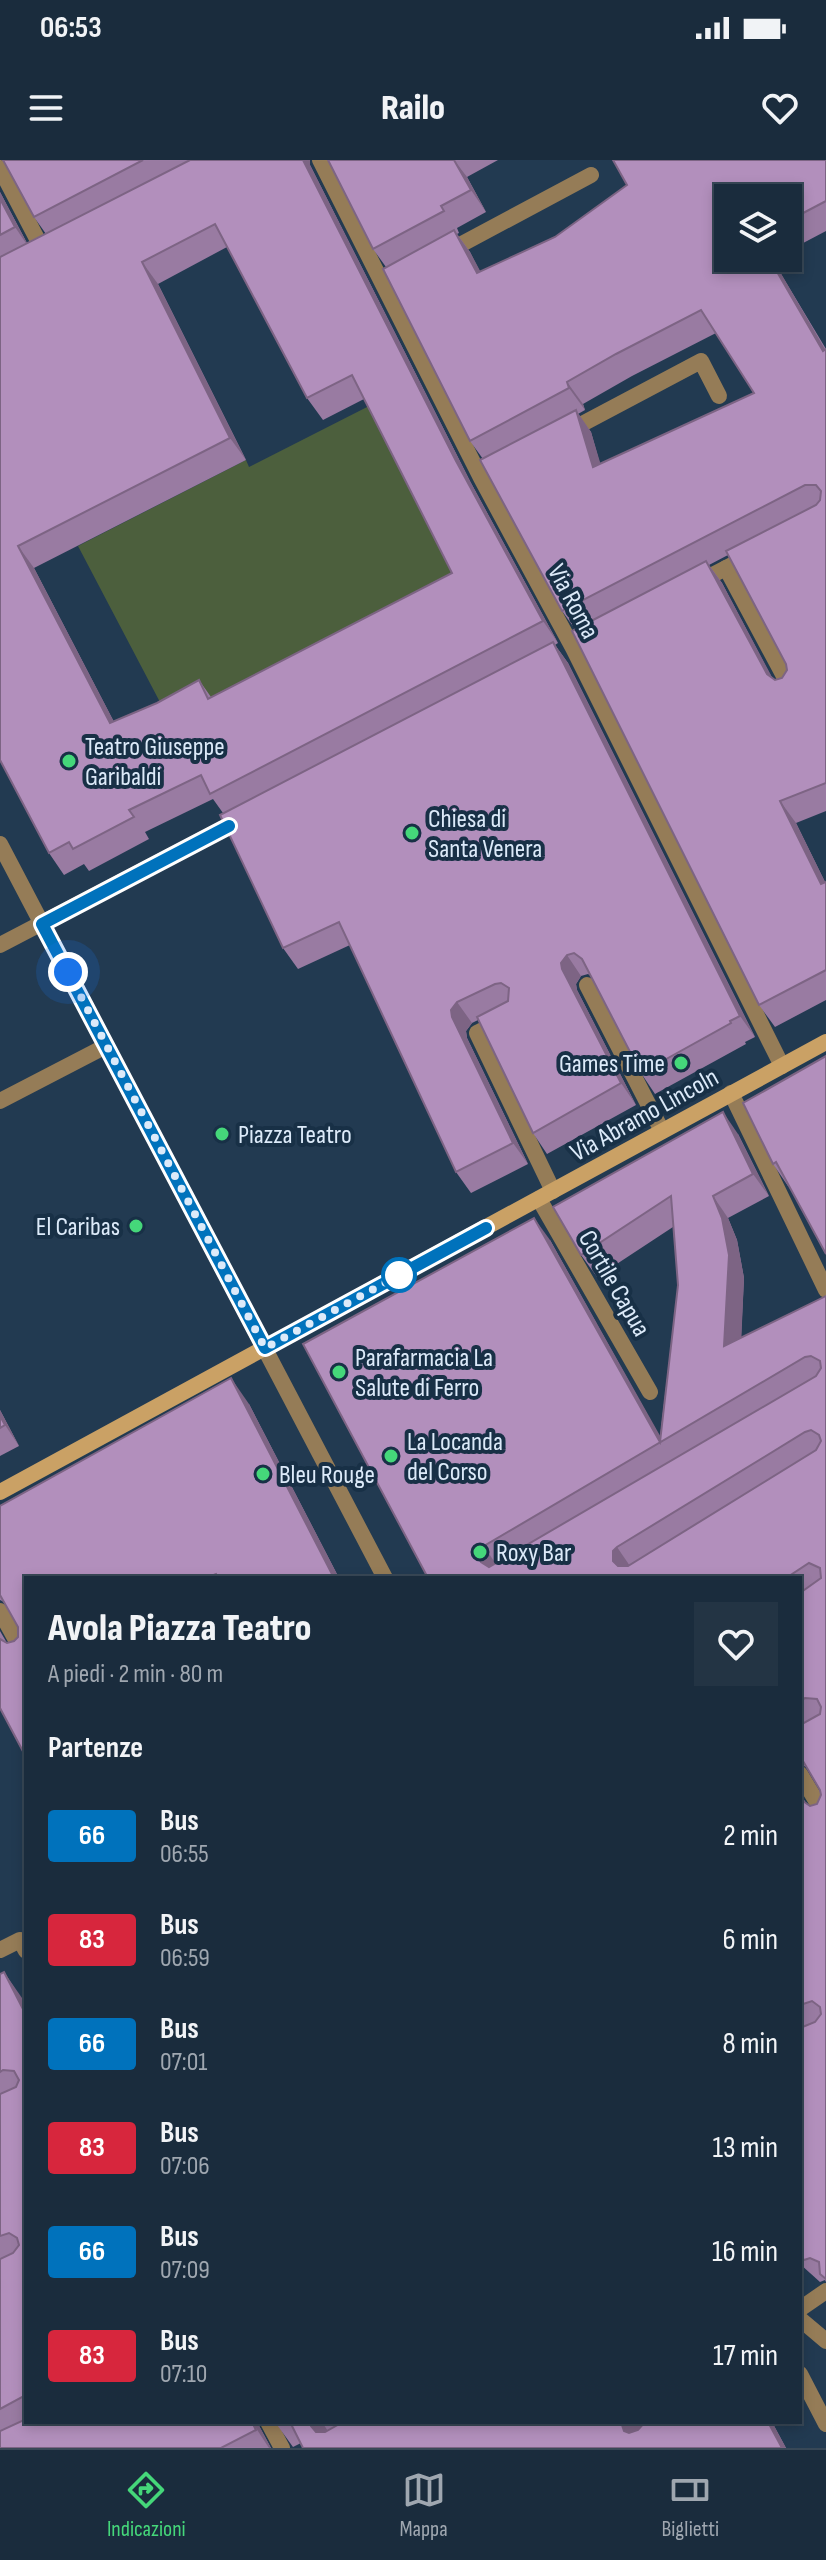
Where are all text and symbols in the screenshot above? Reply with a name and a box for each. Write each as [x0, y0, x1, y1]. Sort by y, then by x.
text: 06:53 [40, 10, 102, 46]
icon: menu [24, 86, 68, 130]
icon: heart [758, 86, 802, 130]
text: Railo [381, 87, 445, 130]
map controls [714, 184, 802, 272]
button: layers [714, 184, 802, 272]
street label: Via Roma [540, 559, 605, 644]
place label: Teatro Giuseppe Garibaldi [85, 732, 225, 793]
marker: Teatro Giuseppe Garibaldi [60, 752, 78, 770]
place label: Chiesa di Santa Venera [428, 804, 542, 865]
marker: Chiesa di Santa Venera [403, 824, 421, 842]
your location [48, 952, 88, 992]
place label: Games Time [559, 1049, 665, 1080]
marker: Games Time [672, 1054, 690, 1072]
street label: Via Abramo Lincoln [565, 1062, 724, 1169]
place label: Piazza Teatro [238, 1120, 352, 1151]
marker: Piazza Teatro [213, 1125, 231, 1143]
place label: El Caribas [36, 1212, 120, 1243]
marker: El Caribas [127, 1217, 145, 1235]
street label: Cortile Capua [571, 1225, 656, 1342]
unlabelled marker [382, 1258, 416, 1292]
place label: Parafarmacia La Salute di Ferro [355, 1343, 493, 1404]
marker: Parafarmacia La Salute di Ferro [330, 1363, 348, 1381]
place label: La Locanda del Corso [407, 1427, 503, 1488]
marker: La Locanda del Corso [382, 1447, 400, 1465]
place label: Bleu Rouge [279, 1460, 375, 1491]
marker: Bleu Rouge [254, 1465, 272, 1483]
place label: Roxy Bar [496, 1538, 572, 1569]
marker: Roxy Bar [471, 1543, 489, 1561]
button: heart [694, 1602, 778, 1686]
text: Avola Piazza Teatro [48, 1606, 312, 1651]
text: A piedi · 2 min · 80 m [48, 1659, 223, 1690]
text: Partenze [48, 1730, 143, 1766]
text: Bus [160, 1803, 199, 1839]
text: 2 min [723, 1818, 778, 1854]
text: 66 [79, 1819, 105, 1852]
text: 06:55 [160, 1839, 209, 1870]
text: Bus [160, 1907, 199, 1943]
text: 6 min [722, 1922, 778, 1958]
text: 83 [79, 1923, 105, 1956]
text: 06:59 [160, 1943, 210, 1974]
text: Bus [160, 2011, 199, 2047]
text: 8 min [722, 2026, 778, 2062]
text: 66 [79, 2027, 105, 2060]
text: 07:01 [160, 2047, 207, 2078]
text: Bus [160, 2115, 199, 2151]
text: 13 min [712, 2130, 778, 2166]
text: 83 [79, 2131, 105, 2164]
text: 07:06 [160, 2151, 210, 2182]
text: Bus [160, 2219, 199, 2255]
text: 16 min [712, 2234, 778, 2270]
text: 66 [79, 2235, 105, 2268]
text: 07:09 [160, 2255, 210, 2286]
text: Bus [160, 2323, 199, 2359]
text: 17 min [713, 2338, 778, 2374]
text: 83 [79, 2339, 105, 2372]
text: 07:10 [160, 2359, 207, 2390]
tab: Indicazioni [107, 2468, 186, 2543]
tab: Mappa [399, 2468, 448, 2543]
tab: Biglietti [661, 2468, 719, 2543]

